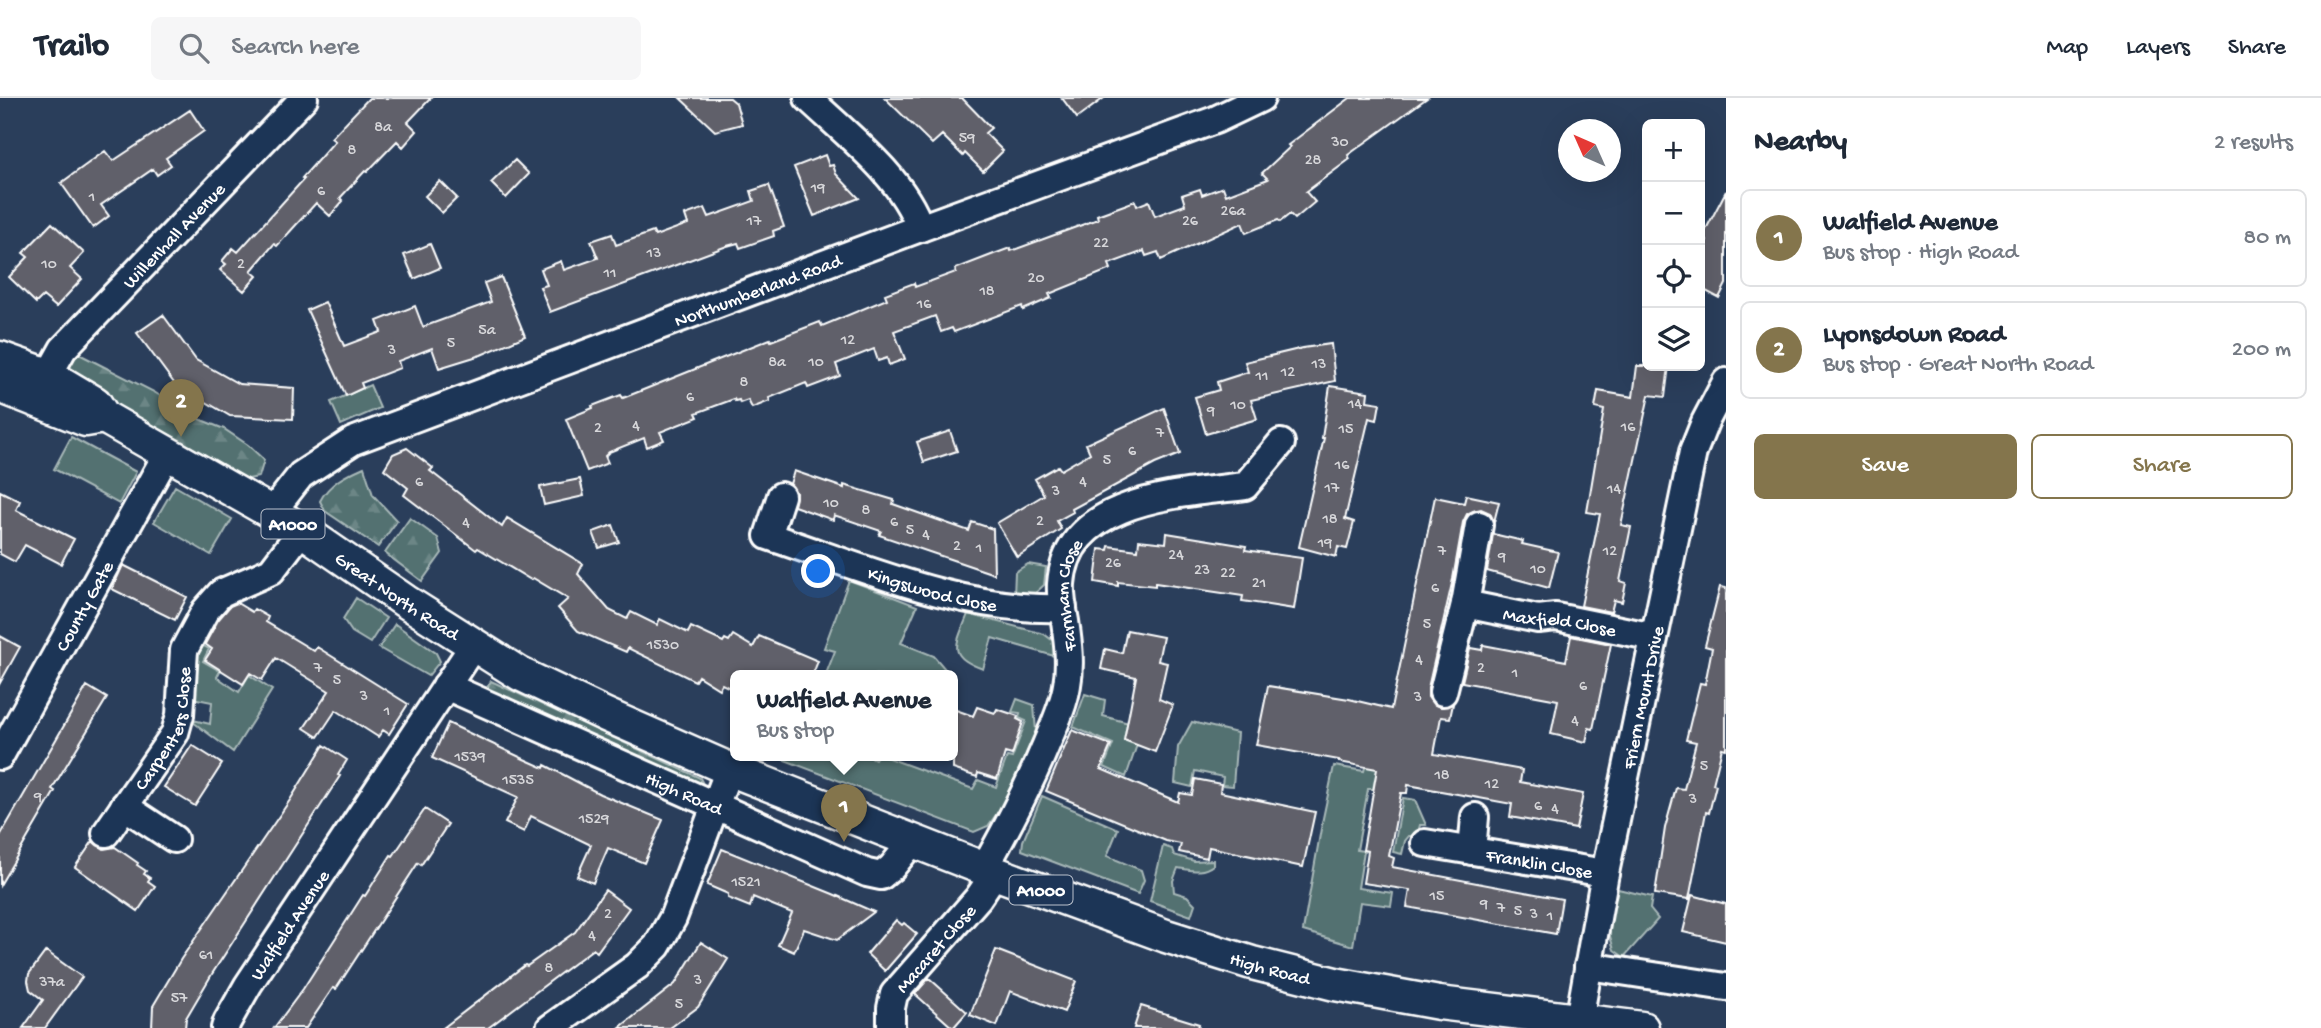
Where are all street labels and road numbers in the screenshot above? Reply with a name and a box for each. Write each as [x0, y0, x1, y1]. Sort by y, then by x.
street label: Willenhall Avenue [119, 179, 232, 295]
street label: Northumberland Road [672, 250, 847, 334]
road number: A1000 [262, 510, 324, 538]
street label: Farnham Close [1053, 535, 1090, 653]
street label: Great North Road [329, 548, 464, 648]
street label: County Gate [52, 558, 121, 656]
street label: Kingswood Close [864, 563, 998, 619]
street label: Maxfield Close [1501, 604, 1618, 644]
street label: Friern Mount Drive [1619, 624, 1671, 772]
street label: Carpenters Close [131, 666, 198, 796]
street label: High Road [641, 768, 727, 823]
street label: Franklin Close [1483, 845, 1594, 886]
street label: Walfield Avenue [246, 866, 336, 986]
road number: A1000 [1010, 876, 1072, 904]
street label: Macaret Close [892, 900, 983, 999]
street label: High Road [1226, 949, 1314, 993]

